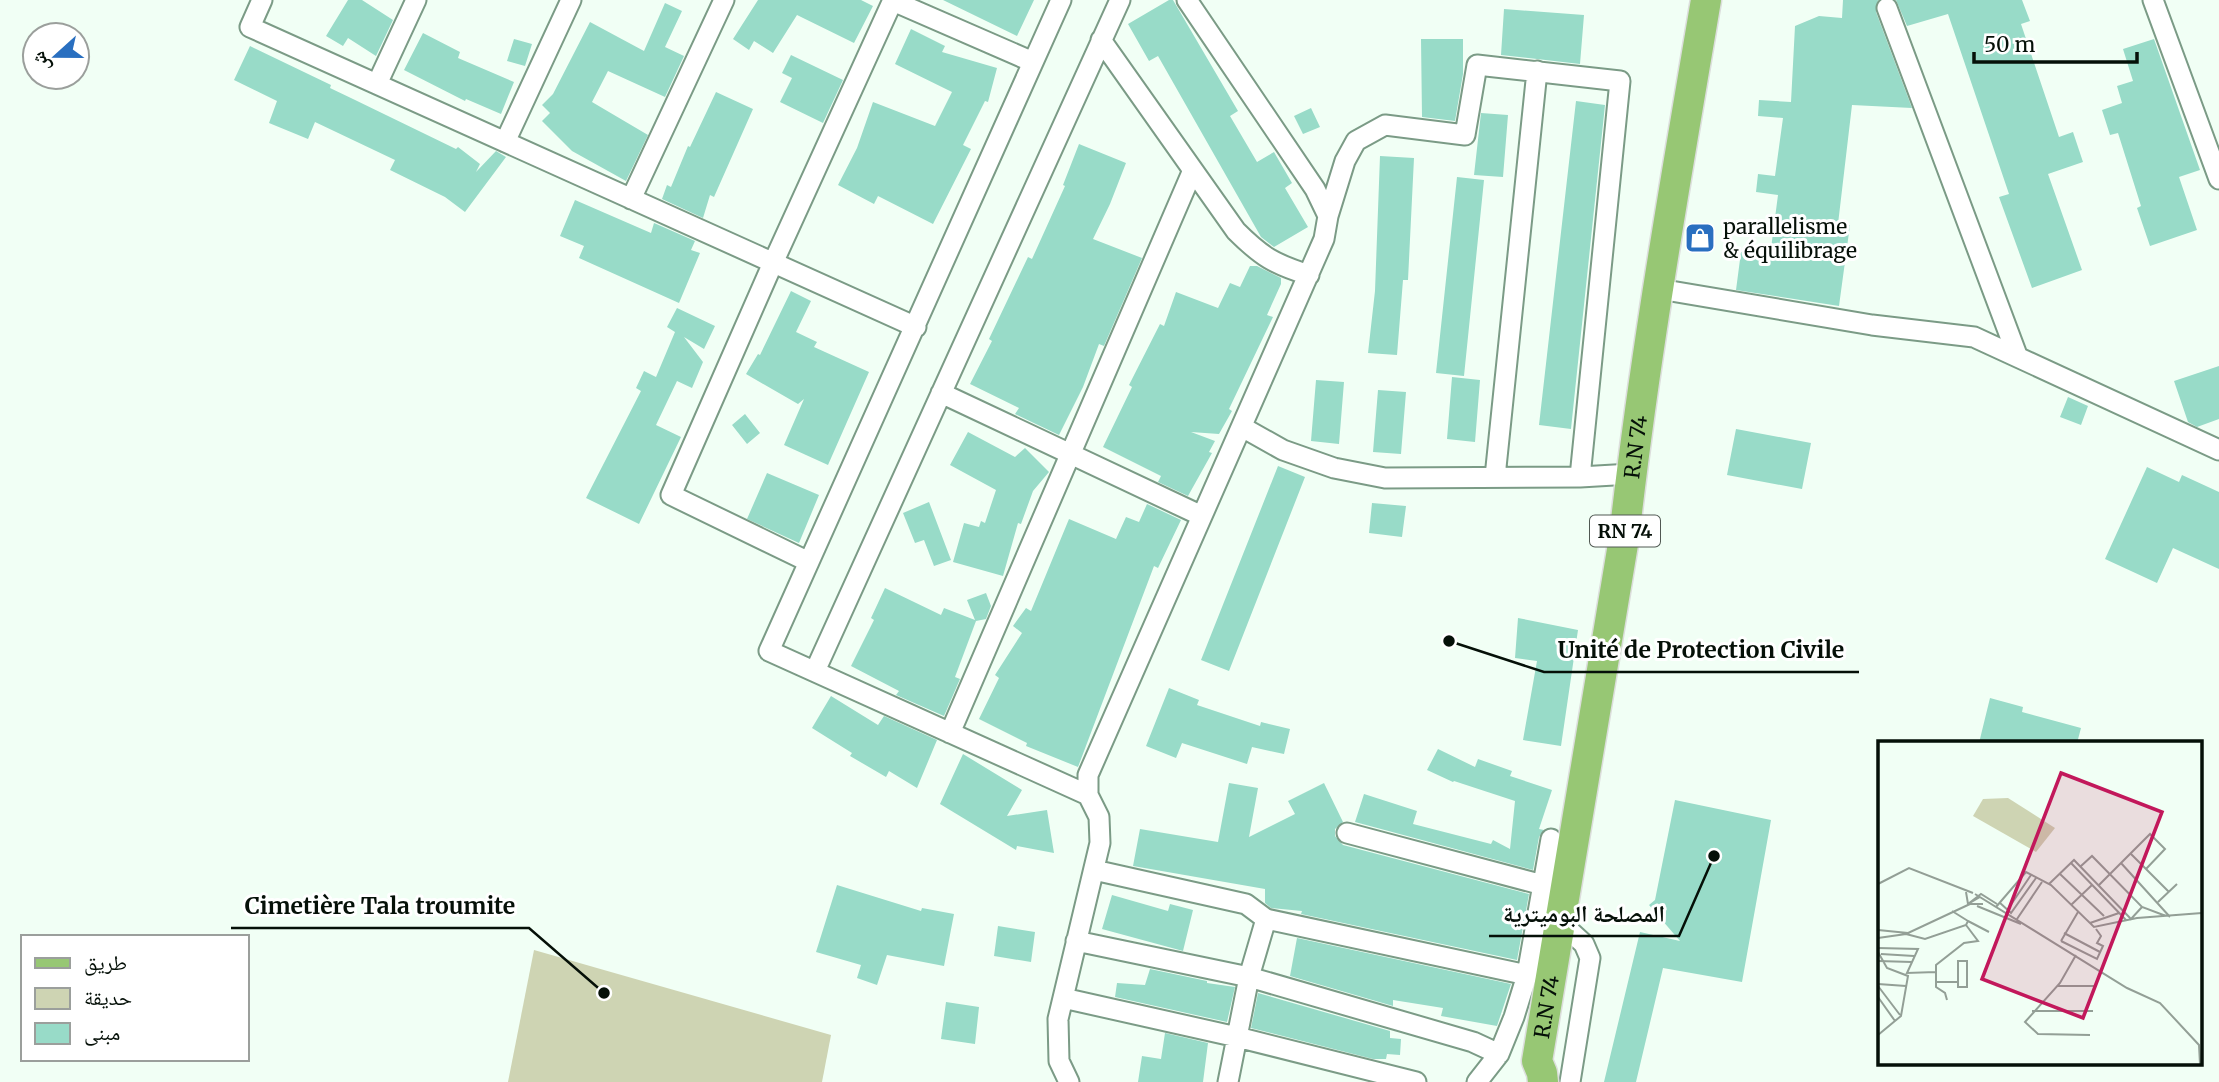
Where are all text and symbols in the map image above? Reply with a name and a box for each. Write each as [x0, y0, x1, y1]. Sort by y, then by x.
north arrow [21, 21, 91, 91]
scale bar [1974, 21, 2137, 65]
text: 50 m [1984, 31, 2035, 58]
text: ش [25, 48, 55, 76]
place label: parallelisme & équilibrage [1723, 213, 1857, 264]
shop icon: parallelisme & équilibrage [1683, 221, 1717, 255]
street label: R.N 74 [1618, 413, 1653, 480]
road number: RN 74 [1590, 516, 1660, 546]
callout: Unité de Protection Civile [1544, 628, 1859, 672]
text: Unité de Protection Civile [1558, 635, 1844, 664]
inset map [1878, 741, 2202, 1064]
callout: Cimetière Tala troumite [231, 884, 529, 928]
text: Cimetière Tala troumite [245, 891, 515, 920]
callout: المصلحة البوميترية [1489, 892, 1679, 936]
text: المصلحة البوميترية [1503, 899, 1665, 928]
legend [21, 935, 248, 1061]
text: طريق [84, 949, 127, 976]
street label: R.N 74 [1527, 973, 1565, 1040]
text: حديقة [84, 984, 132, 1011]
text: مبنى [84, 1019, 120, 1046]

